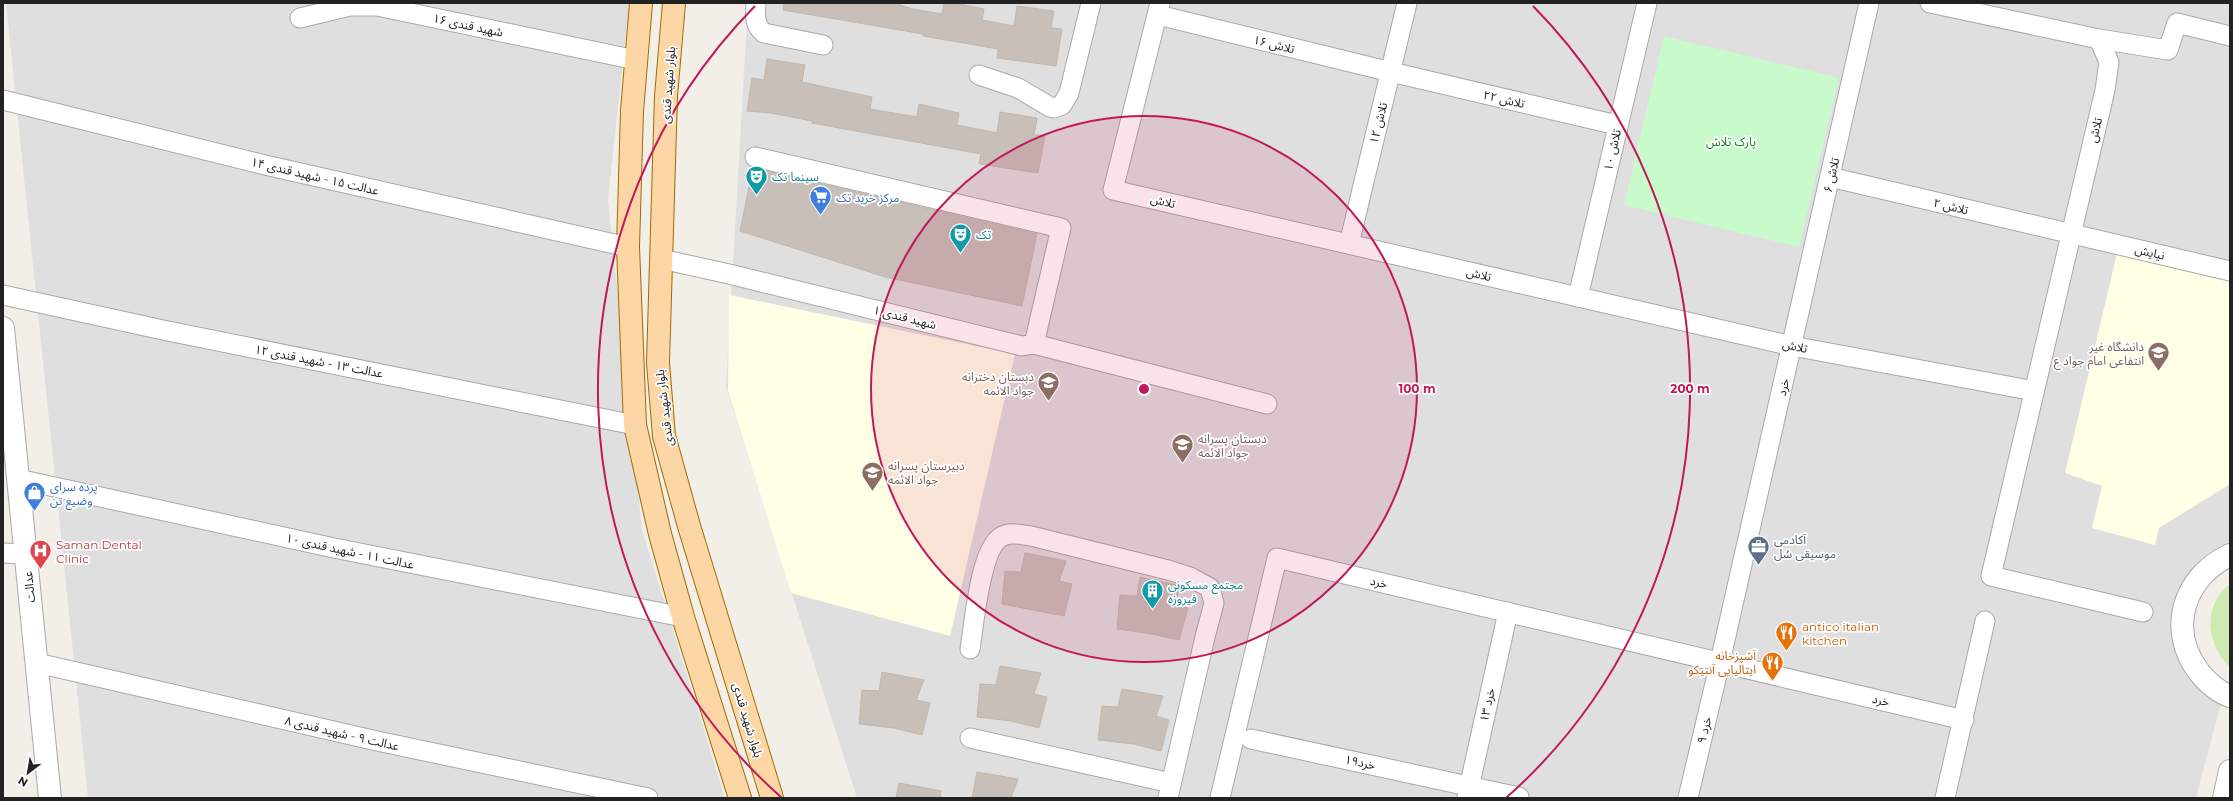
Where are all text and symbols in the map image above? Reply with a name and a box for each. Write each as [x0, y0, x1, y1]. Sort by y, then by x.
street label: شهید قندی ۱۶ [432, 10, 504, 40]
street label: تلاش ۱۶ [1252, 32, 1297, 56]
street label: بلوار شهید قندی [658, 46, 678, 124]
street label: تلاش ۲۲ [1482, 87, 1527, 111]
street label: تلاش ۱۲ [1366, 100, 1390, 145]
street label: تلاش [2085, 116, 2105, 144]
street label: تلاش ۱۰ [1600, 127, 1624, 172]
park label: پارک تلاش [1706, 134, 1756, 150]
street label: عدالت ۱۵ - شهید قندی ۱۴ [250, 154, 380, 198]
street label: تلاش ۶ [1820, 156, 1842, 194]
theatre icon: سینما تک [744, 163, 770, 196]
place label: سینما تک [772, 169, 819, 184]
supermarket icon: مرکز خرید تک [807, 184, 833, 217]
place label: مرکز خرید تک [836, 190, 899, 205]
street label: تلاش [1149, 191, 1177, 211]
street label: تلاش ۲ [1932, 195, 1970, 217]
theatre icon: تک [948, 221, 974, 254]
place label: تک [976, 227, 992, 242]
street label: نیایش [2134, 241, 2166, 263]
street label: تلاش [1465, 264, 1493, 284]
street label: شهيد قندی ۱ [872, 302, 938, 332]
street label: تلاش [1781, 336, 1809, 356]
place label: دانشگاه غیر انتفاعی امام جواد ع [2054, 339, 2144, 370]
school or university icon: دانشگاه غیر انتفاعی امام جواد ع [2146, 340, 2172, 373]
street label: عدالت ۱۳ - شهید قندی ۱۲ [253, 341, 385, 381]
street label: بلوار شهید قندی [652, 369, 676, 447]
place label: دبستان دخترانه جواد الائمه [962, 369, 1034, 398]
school or university icon: دبستان دخترانه جواد الائمه [1036, 370, 1062, 403]
street label: خرد [1774, 377, 1792, 397]
text: 100 m [1399, 381, 1435, 396]
text: 200 m [1670, 381, 1710, 396]
centre of rings [1137, 382, 1151, 396]
place label: دبستان پسرانه جواد الائمه [1198, 431, 1267, 460]
school or university icon: دبستان پسرانه جواد الائمه [1169, 432, 1195, 465]
place label: دبیرستان پسرانه جواد الائمه [888, 458, 965, 487]
school or university icon: دبیرستان پسرانه جواد الائمه [859, 459, 885, 492]
place label: پرده سرای وضیع تن [50, 479, 98, 510]
shop icon: پرده سرای وضیع تن [22, 480, 48, 513]
street label: عدالت ۱۱ - شهید قندی ۱۰ [285, 530, 415, 572]
place label: آکادمی موسیقی سُل [1774, 532, 1836, 561]
office icon: آکادمی موسیقی سُل [1746, 533, 1772, 566]
place label: Saman Dental Clinic [56, 537, 142, 566]
hospital icon: Saman Dental Clinic [28, 538, 54, 571]
street label: عدالت [20, 571, 38, 603]
street label: خرد [1369, 573, 1389, 591]
place label: مجتمع مسکونی فیروزه [1168, 577, 1243, 606]
building icon: مجتمع مسکونی فیروزه [1140, 578, 1166, 611]
place label: antico italian kitchen [1802, 619, 1879, 648]
restaurant icon: antico italian kitchen [1773, 620, 1799, 653]
place label: آشپزخانه ایتالیایی آنتیکو [1688, 648, 1756, 677]
restaurant icon: آشپزخانه ایتالیایی آنتیکو [1759, 649, 1785, 682]
street label: بلوار شهید قندی [729, 681, 766, 759]
street label: خرد ۱۳ [1476, 687, 1498, 723]
street label: خرد [1871, 691, 1891, 709]
street label: عدالت ۹ - شهید قندی ۸ [283, 713, 401, 754]
street label: خرد ۹ [1693, 715, 1715, 745]
street label: خرد۱۹ [1343, 751, 1377, 773]
north arrow [8, 753, 48, 793]
text: N [15, 773, 30, 790]

